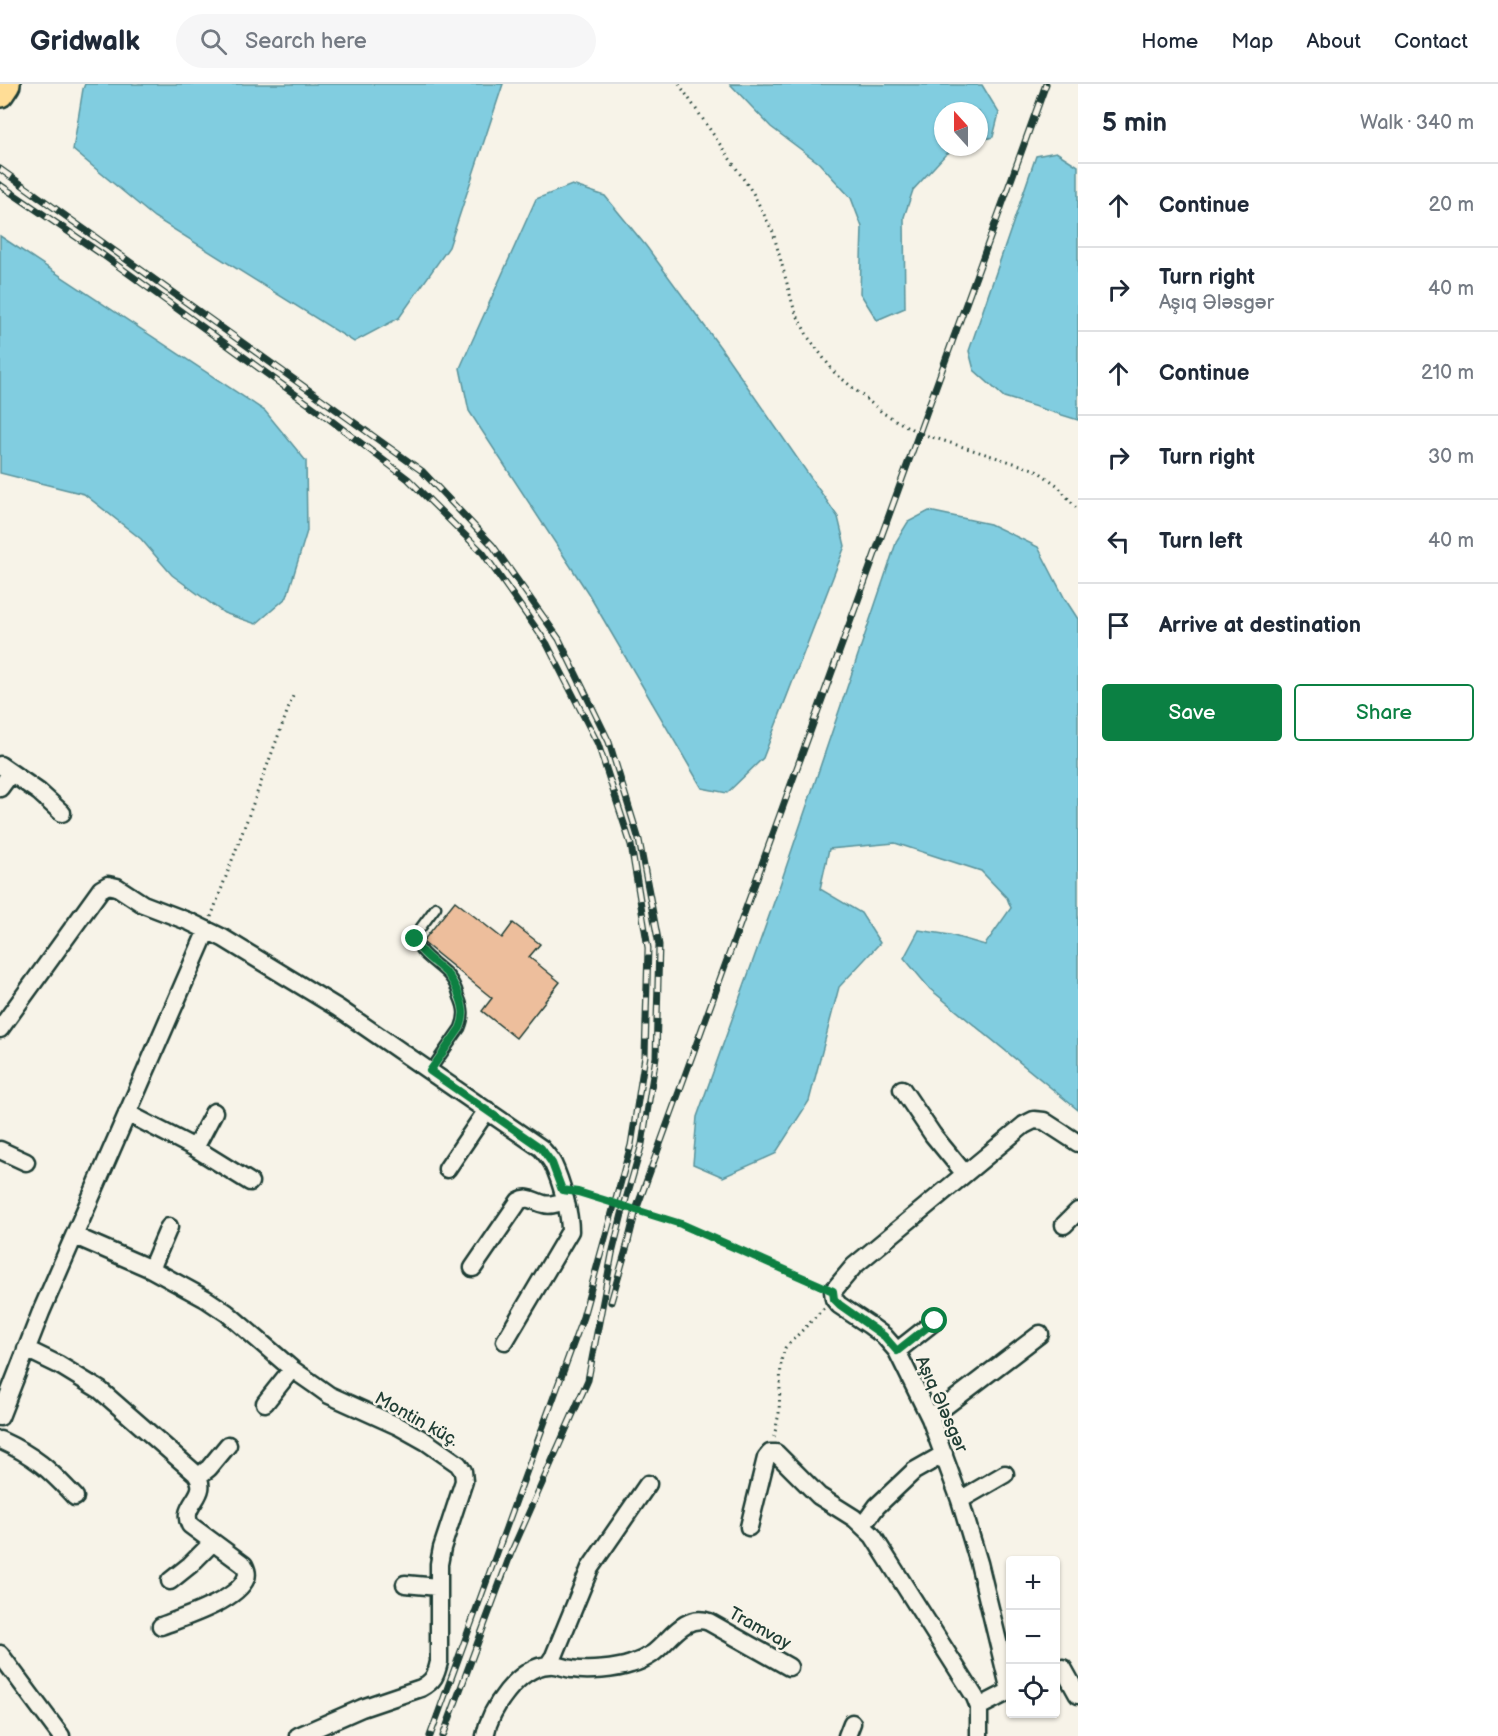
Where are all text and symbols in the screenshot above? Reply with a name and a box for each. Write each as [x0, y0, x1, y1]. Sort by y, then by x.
search box [176, 14, 596, 68]
text: Gridwalk [30, 25, 140, 58]
icon: search [197, 25, 230, 58]
text: Search here [245, 28, 367, 55]
text: Home [1141, 29, 1198, 54]
text: Map [1231, 29, 1273, 54]
text: About [1306, 29, 1361, 54]
text: Contact [1394, 29, 1468, 54]
north arrow [934, 102, 988, 156]
text: 5 min [1102, 108, 1167, 139]
text: Walk · 340 m [1360, 111, 1474, 135]
icon: ahead [1102, 189, 1135, 222]
text: Continue [1159, 192, 1249, 219]
text: 20 m [1429, 193, 1474, 217]
text: Turn right [1159, 264, 1255, 291]
icon: right [1102, 273, 1135, 306]
text: 40 m [1428, 277, 1474, 301]
text: Aşıq Ələsgər [1159, 291, 1274, 315]
icon: ahead [1102, 357, 1135, 390]
text: Continue [1159, 360, 1249, 387]
text: 210 m [1421, 361, 1474, 385]
icon: right [1102, 441, 1135, 474]
text: Turn right [1159, 444, 1255, 471]
text: 30 m [1428, 445, 1474, 469]
icon: left [1102, 525, 1135, 558]
text: Turn left [1159, 528, 1243, 555]
text: 40 m [1428, 529, 1474, 553]
icon: arrive [1102, 609, 1135, 642]
text: Arrive at destination [1159, 612, 1361, 639]
button: Save [1102, 684, 1282, 741]
button: Share [1294, 684, 1474, 741]
route end [401, 925, 427, 951]
route start [921, 1307, 947, 1333]
street label: Aşıq Ələsgər [911, 1353, 972, 1456]
street label: Montin küç. [371, 1388, 462, 1451]
map controls [1006, 1556, 1060, 1718]
button: + [1006, 1556, 1060, 1610]
street label: Tramvay [725, 1603, 795, 1654]
button: − [1006, 1610, 1060, 1664]
button: locate [1006, 1664, 1060, 1718]

